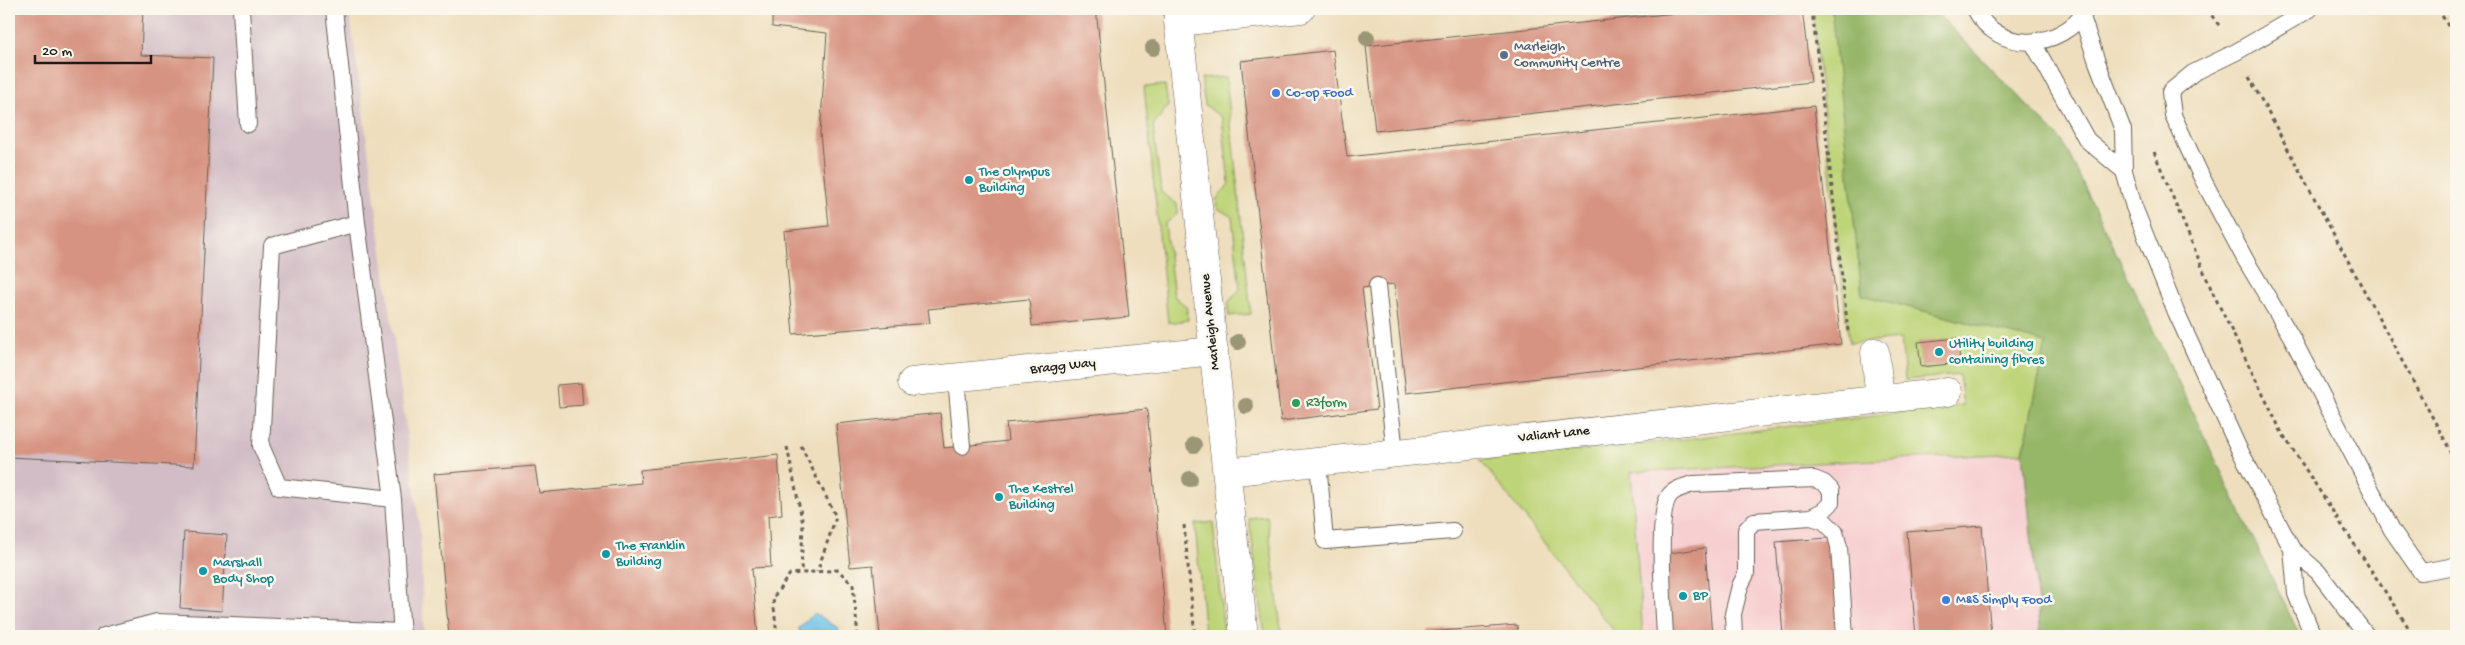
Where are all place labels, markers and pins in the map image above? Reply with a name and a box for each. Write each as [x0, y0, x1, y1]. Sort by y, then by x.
place label: Marleigh Community Centre [1514, 39, 1621, 72]
marker: Marleigh Community Centre [1498, 49, 1510, 61]
place label: Co-op Food [1286, 85, 1354, 102]
marker: Co-op Food [1270, 87, 1282, 99]
place label: The Olympus Building [978, 164, 1050, 197]
marker: The Olympus Building [963, 174, 975, 186]
place label: Utility building containing fibres [1949, 336, 2045, 369]
marker: Utility building containing fibres [1933, 346, 1945, 358]
place label: R3form [1306, 395, 1347, 412]
marker: R3form [1290, 397, 1302, 409]
place label: The Kestrel Building [1008, 481, 1074, 514]
marker: The Kestrel Building [993, 491, 1005, 503]
place label: The Franklin Building [615, 538, 685, 571]
marker: The Franklin Building [600, 548, 612, 560]
place label: Marshall Body Shop [212, 555, 274, 588]
marker: Marshall Body Shop [197, 565, 209, 577]
place label: BP [1692, 588, 1708, 605]
marker: BP [1677, 590, 1689, 602]
place label: M&S Simply Food [1956, 592, 2053, 609]
marker: M&S Simply Food [1940, 594, 1952, 606]

